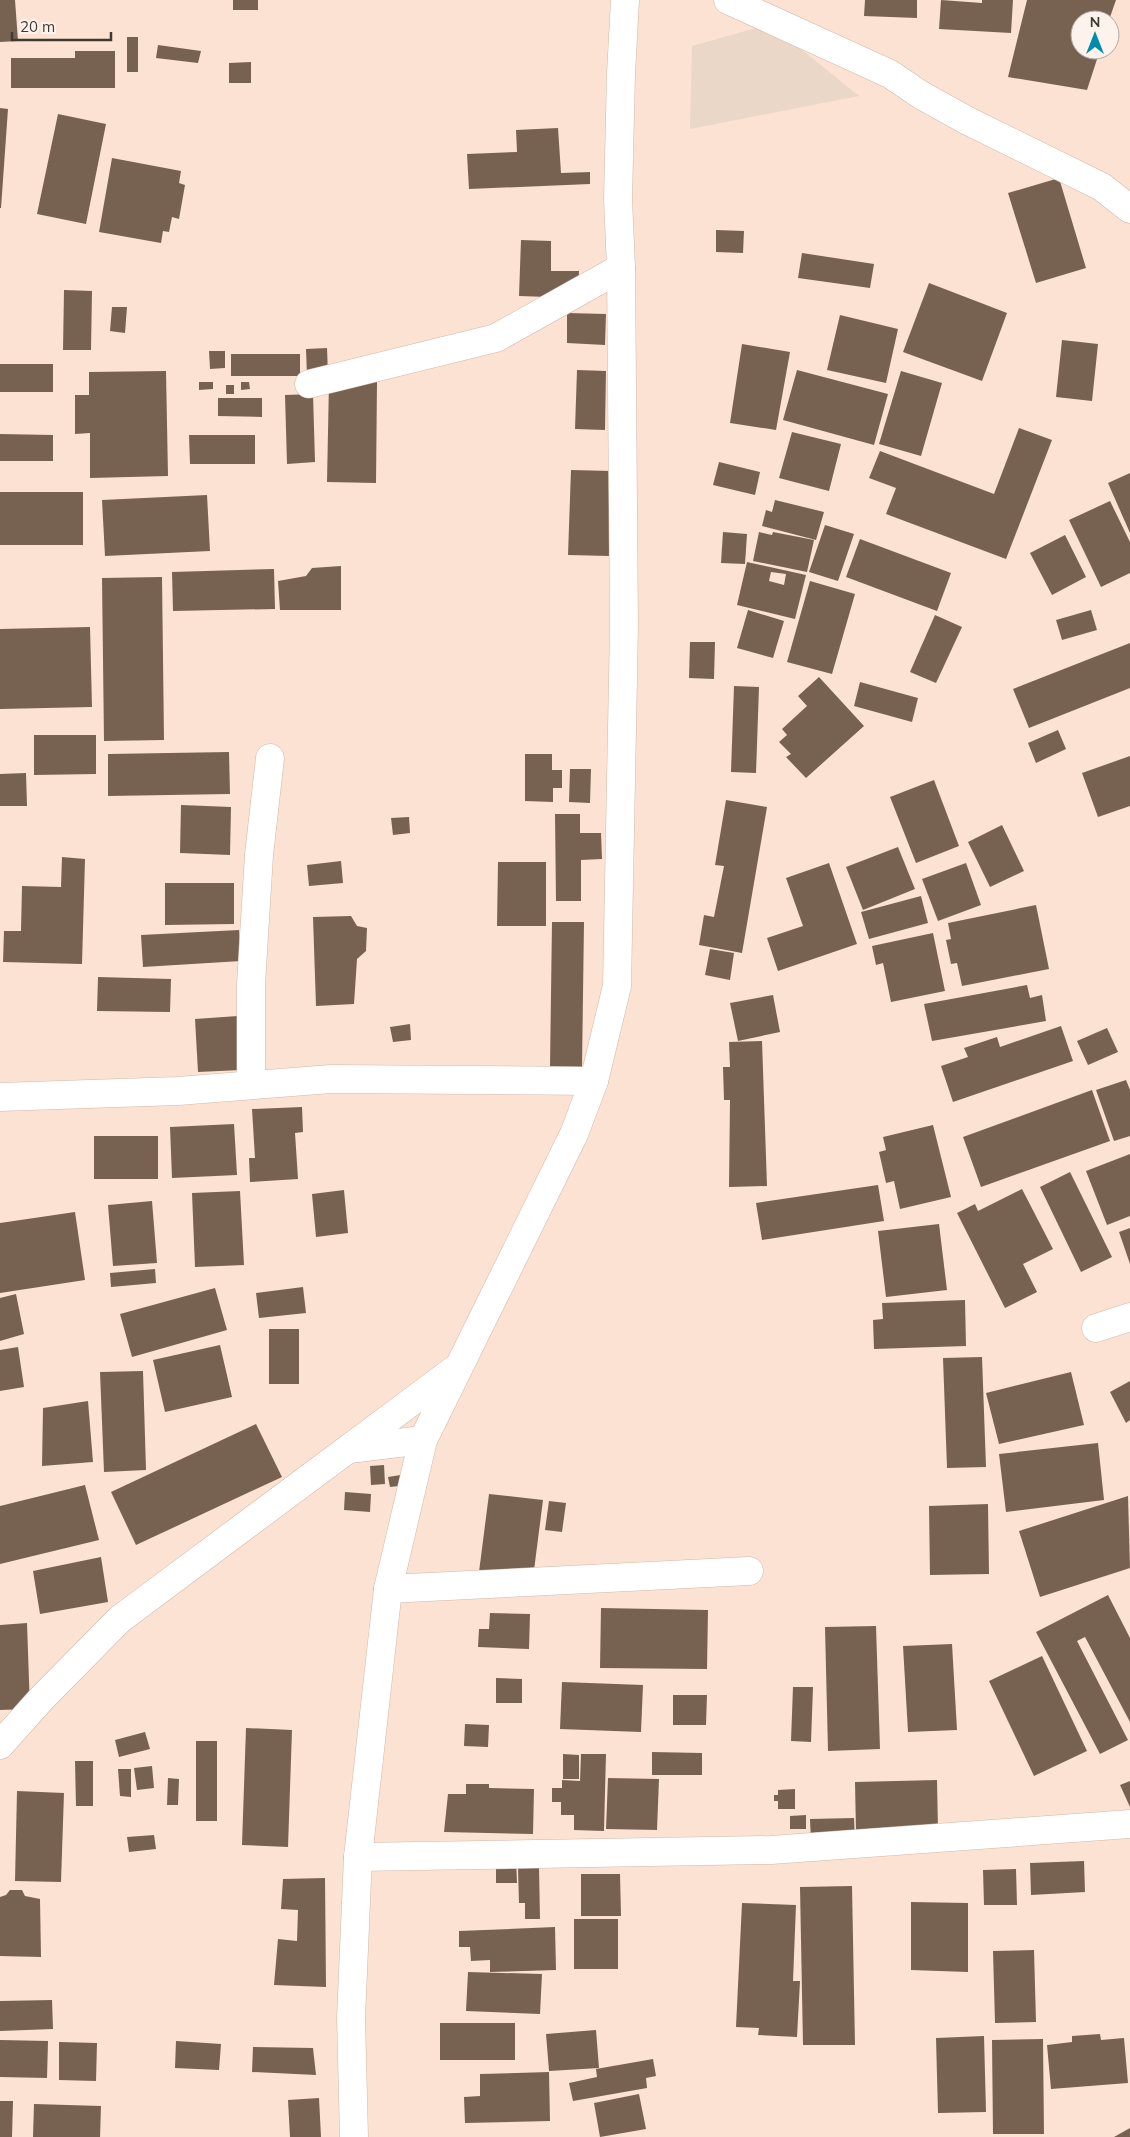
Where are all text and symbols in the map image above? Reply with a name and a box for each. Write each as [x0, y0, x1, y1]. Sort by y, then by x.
scale bar [12, 10, 111, 42]
north arrow [1070, 10, 1120, 60]
text: N [1090, 13, 1100, 31]
text: 20 m [20, 17, 55, 36]

